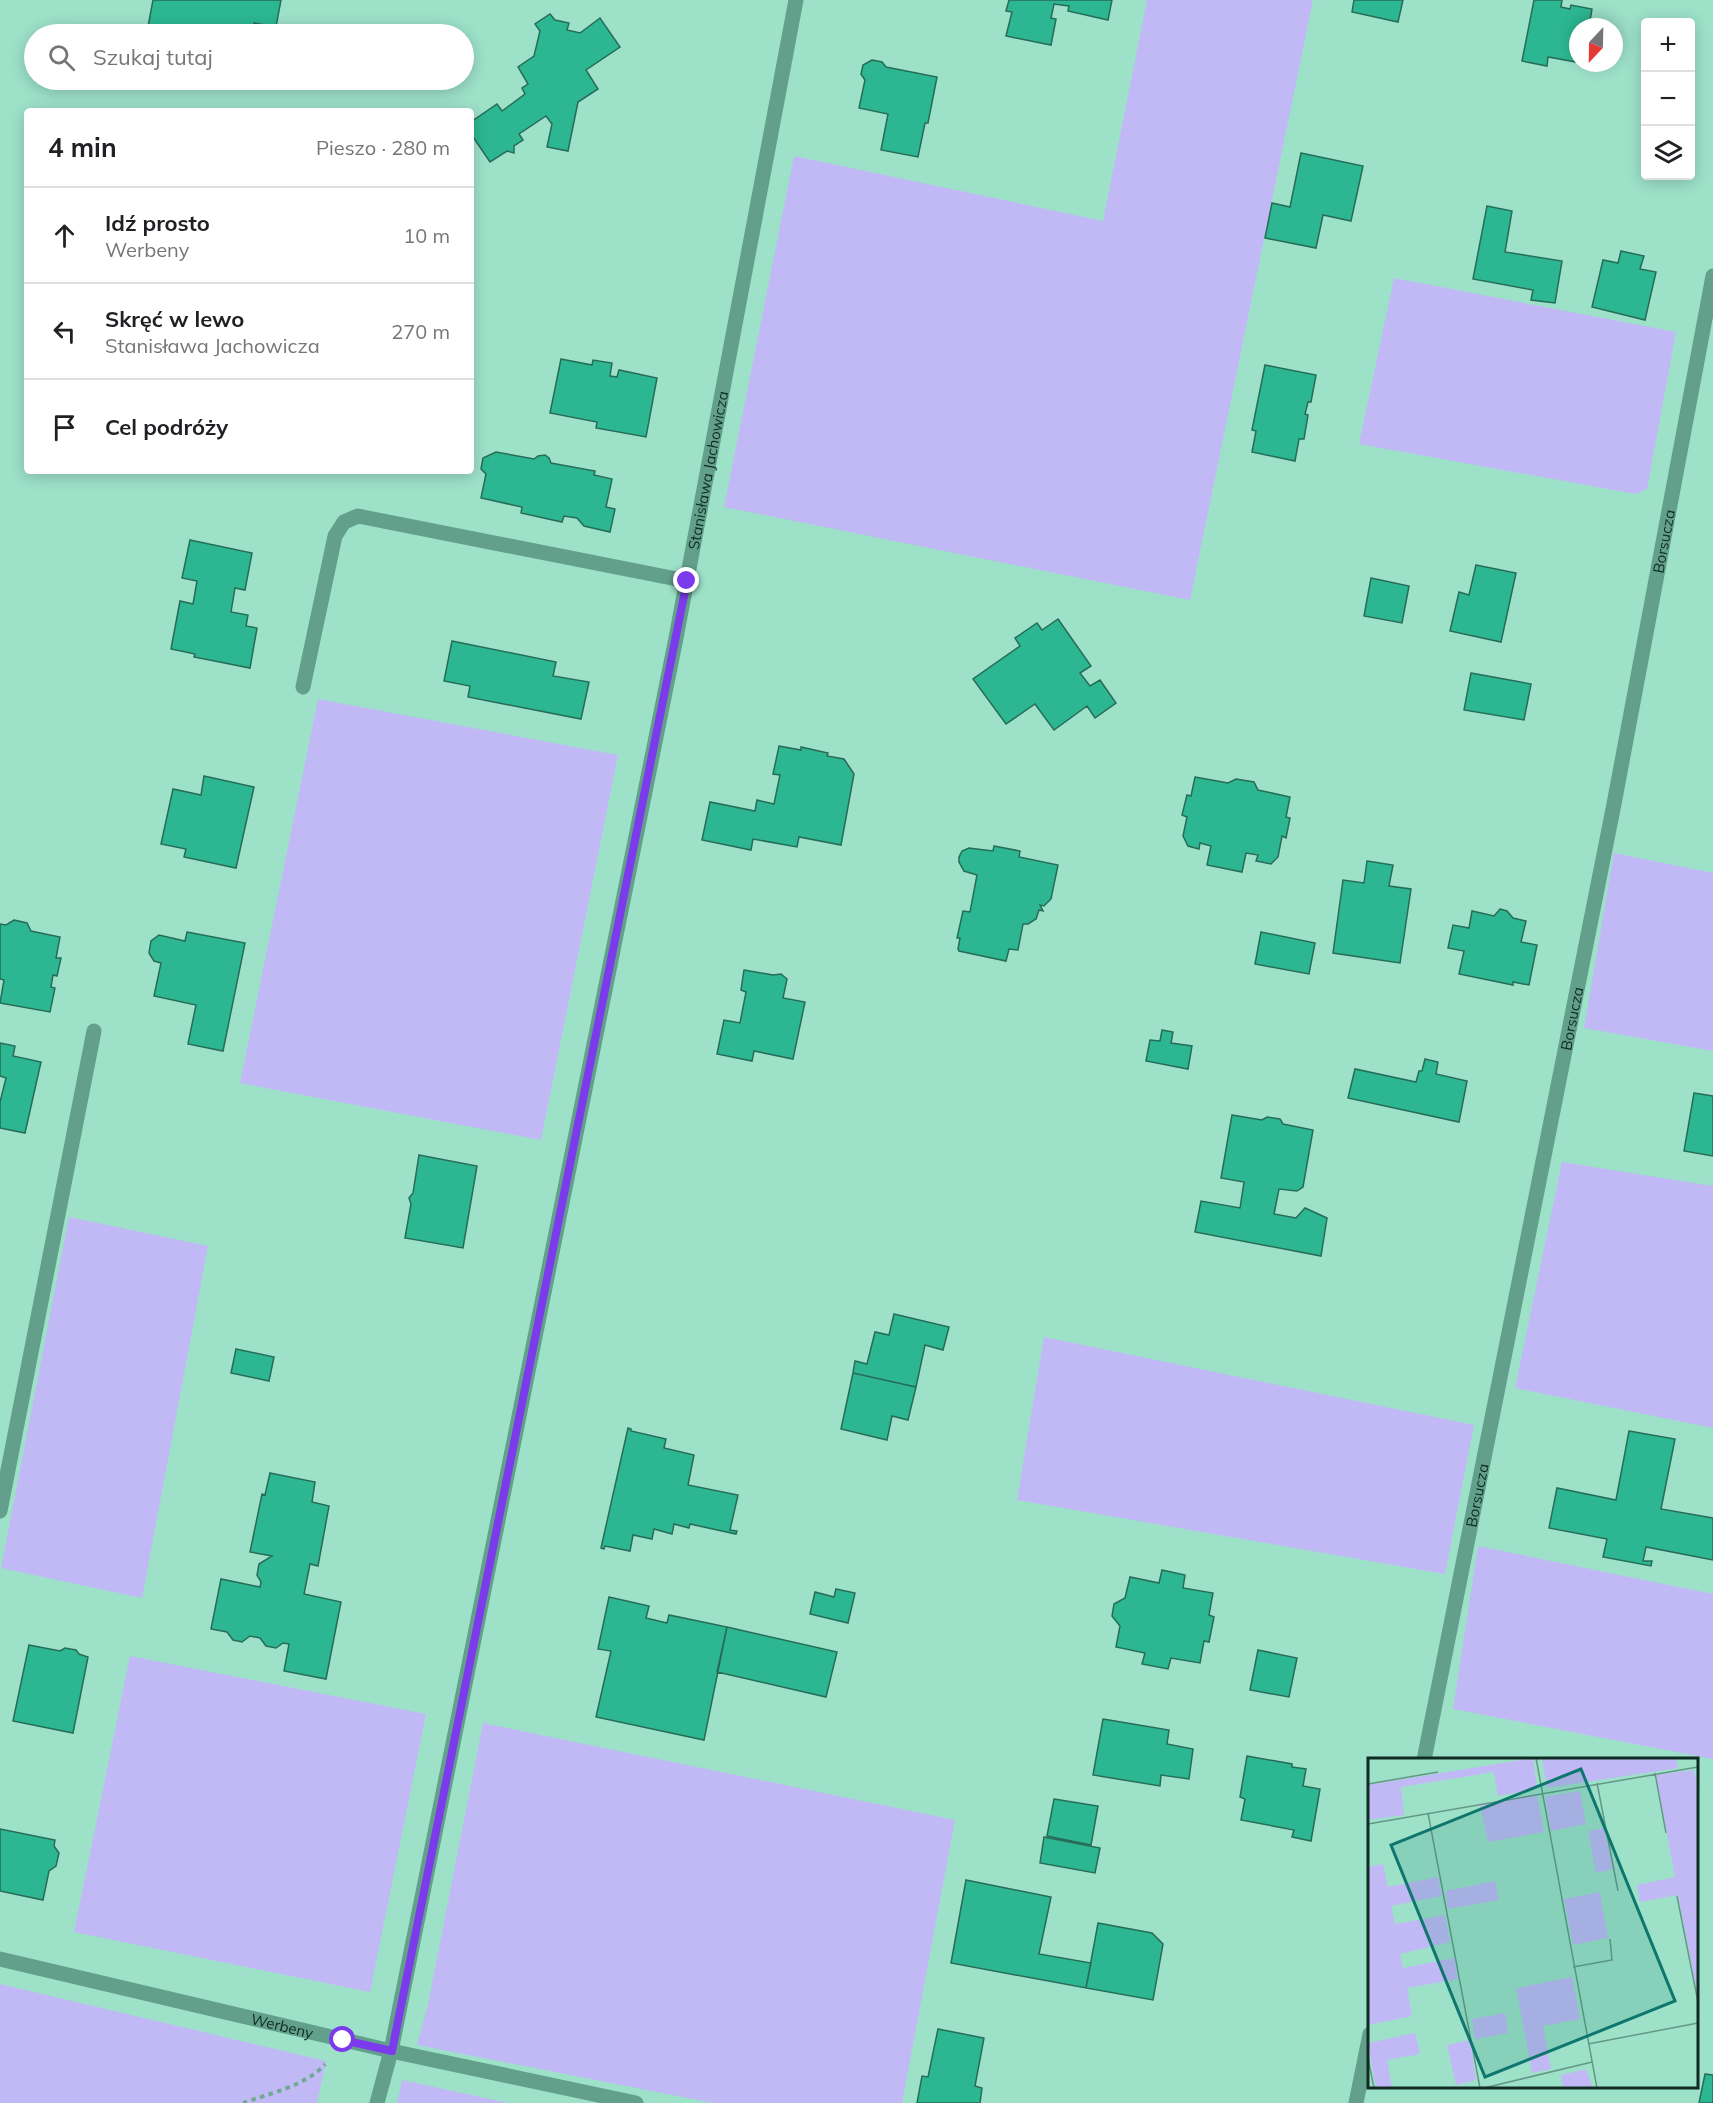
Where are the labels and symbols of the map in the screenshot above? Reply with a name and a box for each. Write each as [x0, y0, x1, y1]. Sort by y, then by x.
north arrow [1569, 18, 1623, 72]
street label: Stanisława Jachowicza [683, 389, 732, 551]
street label: Borsucza [1648, 508, 1679, 575]
route end [673, 567, 699, 593]
street label: Borsucza [1556, 985, 1587, 1052]
street label: Borsucza [1461, 1462, 1492, 1529]
inset map [1368, 1758, 1698, 2088]
street label: Werbeny [249, 2009, 315, 2042]
route start [329, 2026, 355, 2052]

